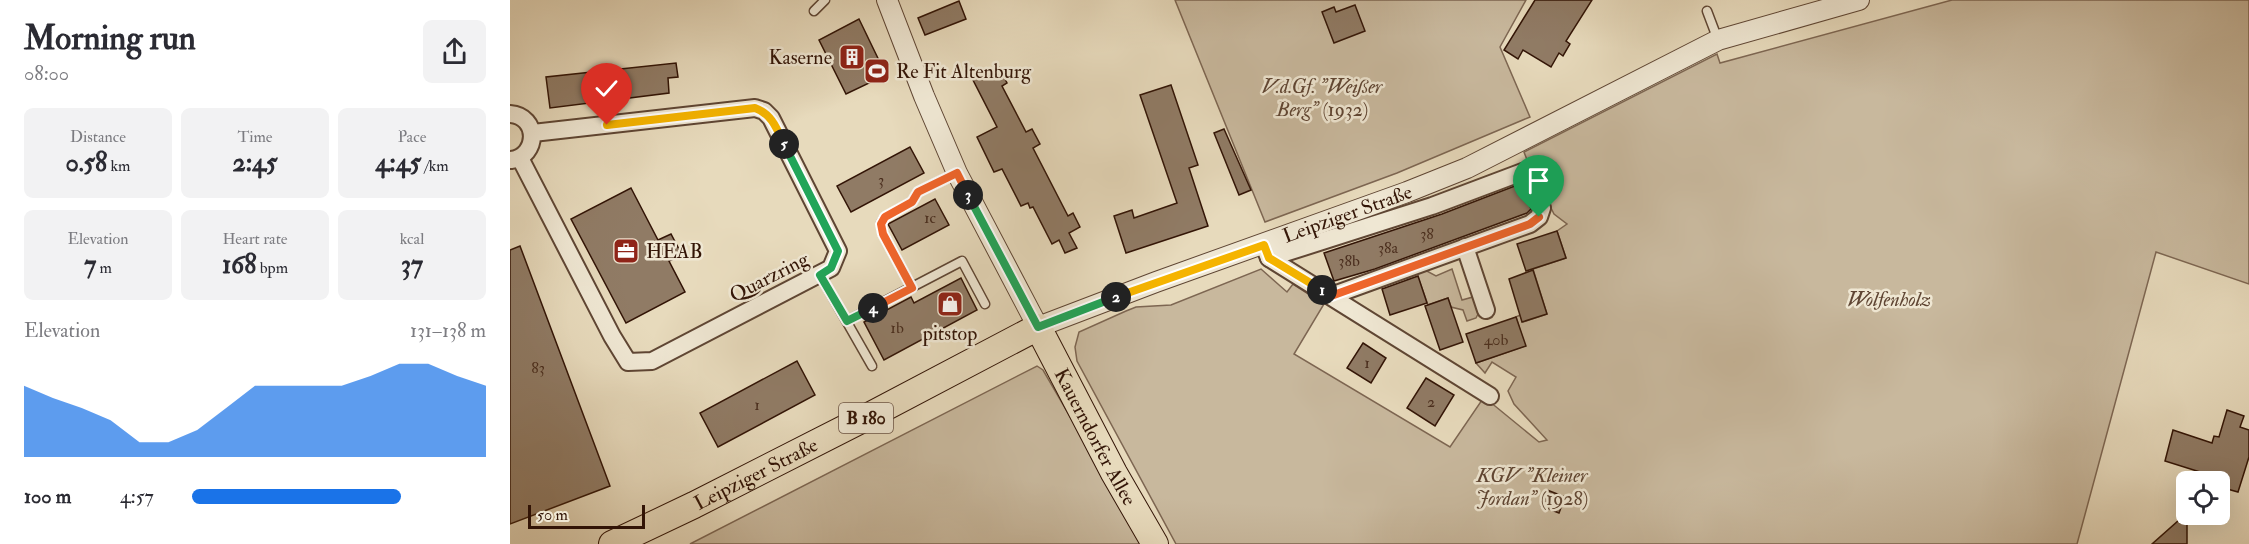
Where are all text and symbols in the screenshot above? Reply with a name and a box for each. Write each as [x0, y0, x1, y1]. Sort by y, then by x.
text: Morning run [24, 18, 196, 59]
button: share [423, 20, 486, 83]
building icon: Kaserne [837, 42, 867, 72]
place label: Kaserne [768, 45, 832, 70]
sports icon: Re Fit Altenburg [862, 56, 892, 86]
place label: Re Fit Altenburg [896, 59, 1032, 84]
text: 08:00 [24, 61, 69, 86]
pin [581, 63, 632, 125]
icon: check [590, 72, 623, 105]
park label: V.d.Gf. "Weißer Berg" (1932) [1262, 74, 1384, 122]
text: Distance [70, 127, 126, 147]
text: Time [238, 127, 272, 147]
text: Pace [398, 127, 426, 147]
pin: 5 [769, 129, 799, 159]
text: 5 [780, 134, 788, 154]
text: 0.58 [66, 147, 107, 179]
text: 2:45 [232, 147, 278, 179]
text: 4:45 [375, 147, 421, 179]
pin [1513, 155, 1564, 217]
text: km [107, 156, 130, 176]
text: /km [421, 156, 449, 176]
icon: arrive [1522, 164, 1555, 197]
house number: 3 [878, 170, 884, 190]
street label: Leipziger Straße [1279, 179, 1416, 248]
pin: 3 [953, 180, 983, 210]
text: 3 [965, 185, 971, 205]
house number: 1c [924, 208, 937, 228]
house number: 38 [1420, 224, 1434, 244]
text: Elevation [68, 229, 128, 249]
text: Heart rate [222, 229, 288, 249]
text: kcal [400, 229, 424, 249]
office icon: HEAB [611, 236, 641, 266]
house number: 38a [1378, 238, 1399, 258]
place label: HEAB [646, 239, 703, 264]
street label: Quarzring [725, 246, 814, 308]
text: 7 [84, 249, 96, 281]
text: 168 [222, 249, 256, 281]
text: 37 [401, 249, 423, 281]
house number: 38b [1338, 251, 1360, 271]
text: m [96, 258, 112, 278]
text: bpm [256, 258, 288, 278]
pin: 1 [1307, 275, 1337, 305]
text: 1 [1319, 280, 1325, 300]
pin: 2 [1101, 282, 1131, 312]
text: 2 [1112, 287, 1120, 307]
park label: Wolfenholz [1847, 287, 1931, 312]
shop icon: pitstop [935, 289, 965, 319]
pin: 4 [858, 293, 888, 323]
text: 4 [869, 298, 877, 318]
text: Elevation [24, 318, 100, 343]
text: 131–138 m [410, 318, 486, 343]
house number: 1b [890, 318, 904, 338]
place label: pitstop [922, 321, 977, 347]
house number: 40b [1484, 330, 1508, 350]
house number: 1 [1364, 353, 1370, 373]
house number: 83 [531, 358, 545, 378]
street label: Kauerndorfer Allee [1049, 364, 1142, 510]
house number: 2 [1427, 392, 1435, 412]
house number: 1 [754, 395, 760, 415]
road number: B 180 [839, 403, 893, 433]
street label: Leipziger Straße [690, 432, 822, 516]
park label: KGV "Kleiner Jordan" (1928) [1476, 463, 1589, 511]
map controls [2176, 471, 2230, 525]
button: locate [2176, 471, 2230, 525]
text: 100 m [24, 484, 71, 509]
text: 4:57 [120, 484, 154, 509]
scale bar [528, 502, 645, 530]
text: 50 m [537, 505, 568, 525]

